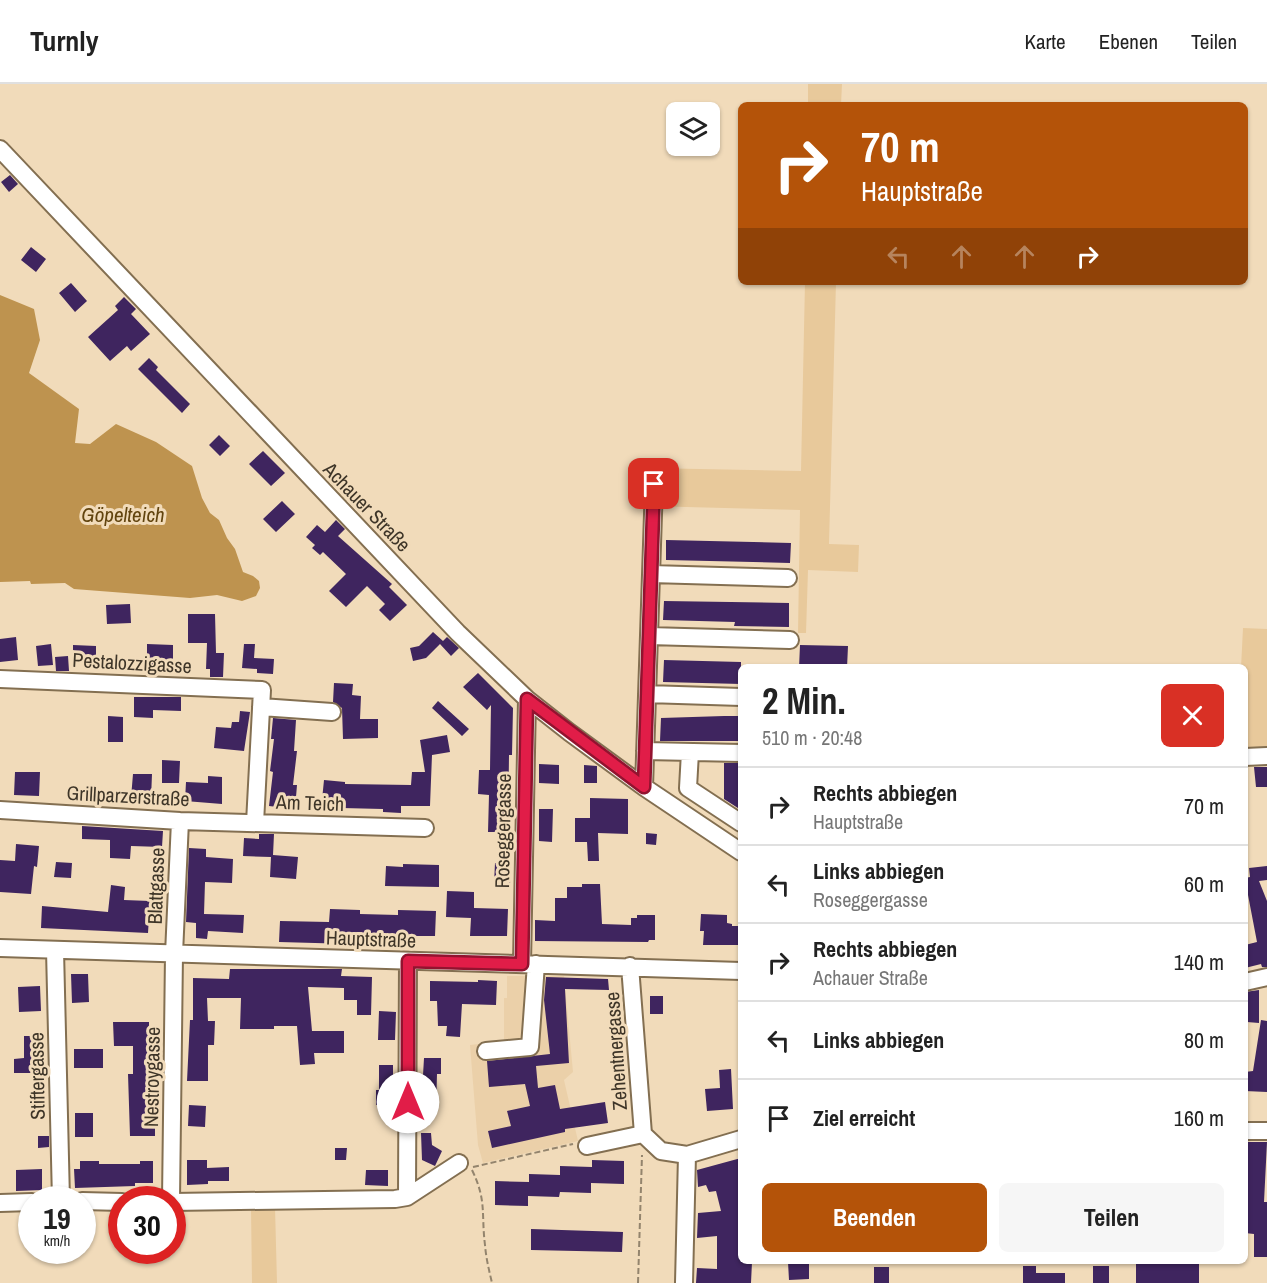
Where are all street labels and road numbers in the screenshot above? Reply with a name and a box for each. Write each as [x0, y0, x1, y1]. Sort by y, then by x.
street label: Achauer Straße [317, 455, 417, 557]
street label: Pestalozzigasse [72, 646, 192, 679]
street label: Roseggergasse [488, 773, 517, 889]
street label: Grillparzerstraße [66, 779, 190, 812]
street label: Am Teich [275, 788, 345, 817]
street label: Blattgasse [141, 847, 170, 925]
street label: Hauptstraße [325, 923, 417, 954]
street label: Zehentnergasse [598, 991, 633, 1111]
street label: Nestroygasse [137, 1027, 166, 1127]
street label: Stiftergasse [22, 1032, 51, 1120]

